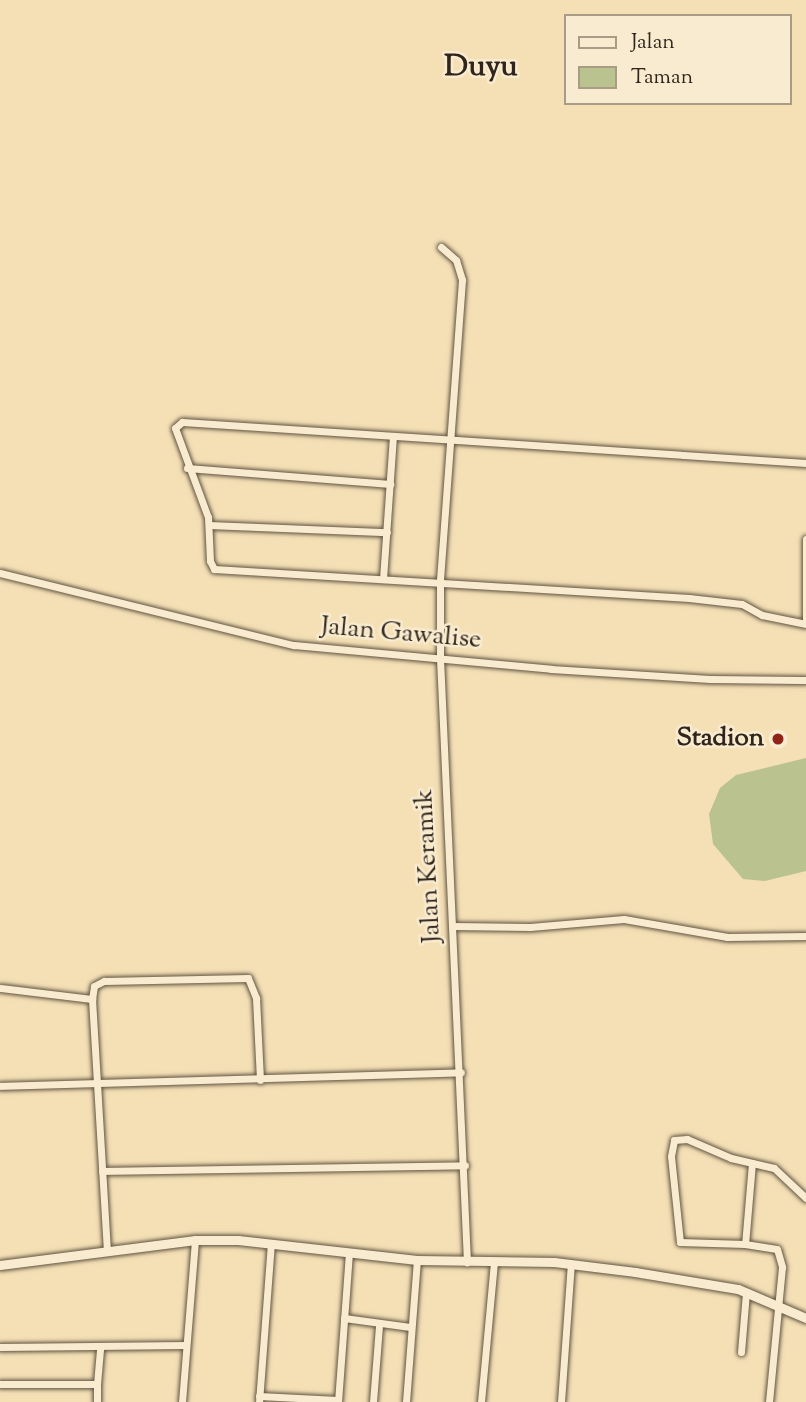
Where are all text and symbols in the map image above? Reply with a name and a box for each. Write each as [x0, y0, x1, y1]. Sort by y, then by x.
legend [564, 14, 792, 105]
text: Jalan [631, 28, 675, 58]
district label: Duyu [444, 50, 518, 86]
text: Taman [631, 63, 693, 93]
street label: Jalan Gawalise [319, 611, 483, 657]
place label: Stadion [676, 723, 764, 755]
marker: Stadion [770, 731, 786, 747]
street label: Jalan Keramik [409, 788, 449, 944]

